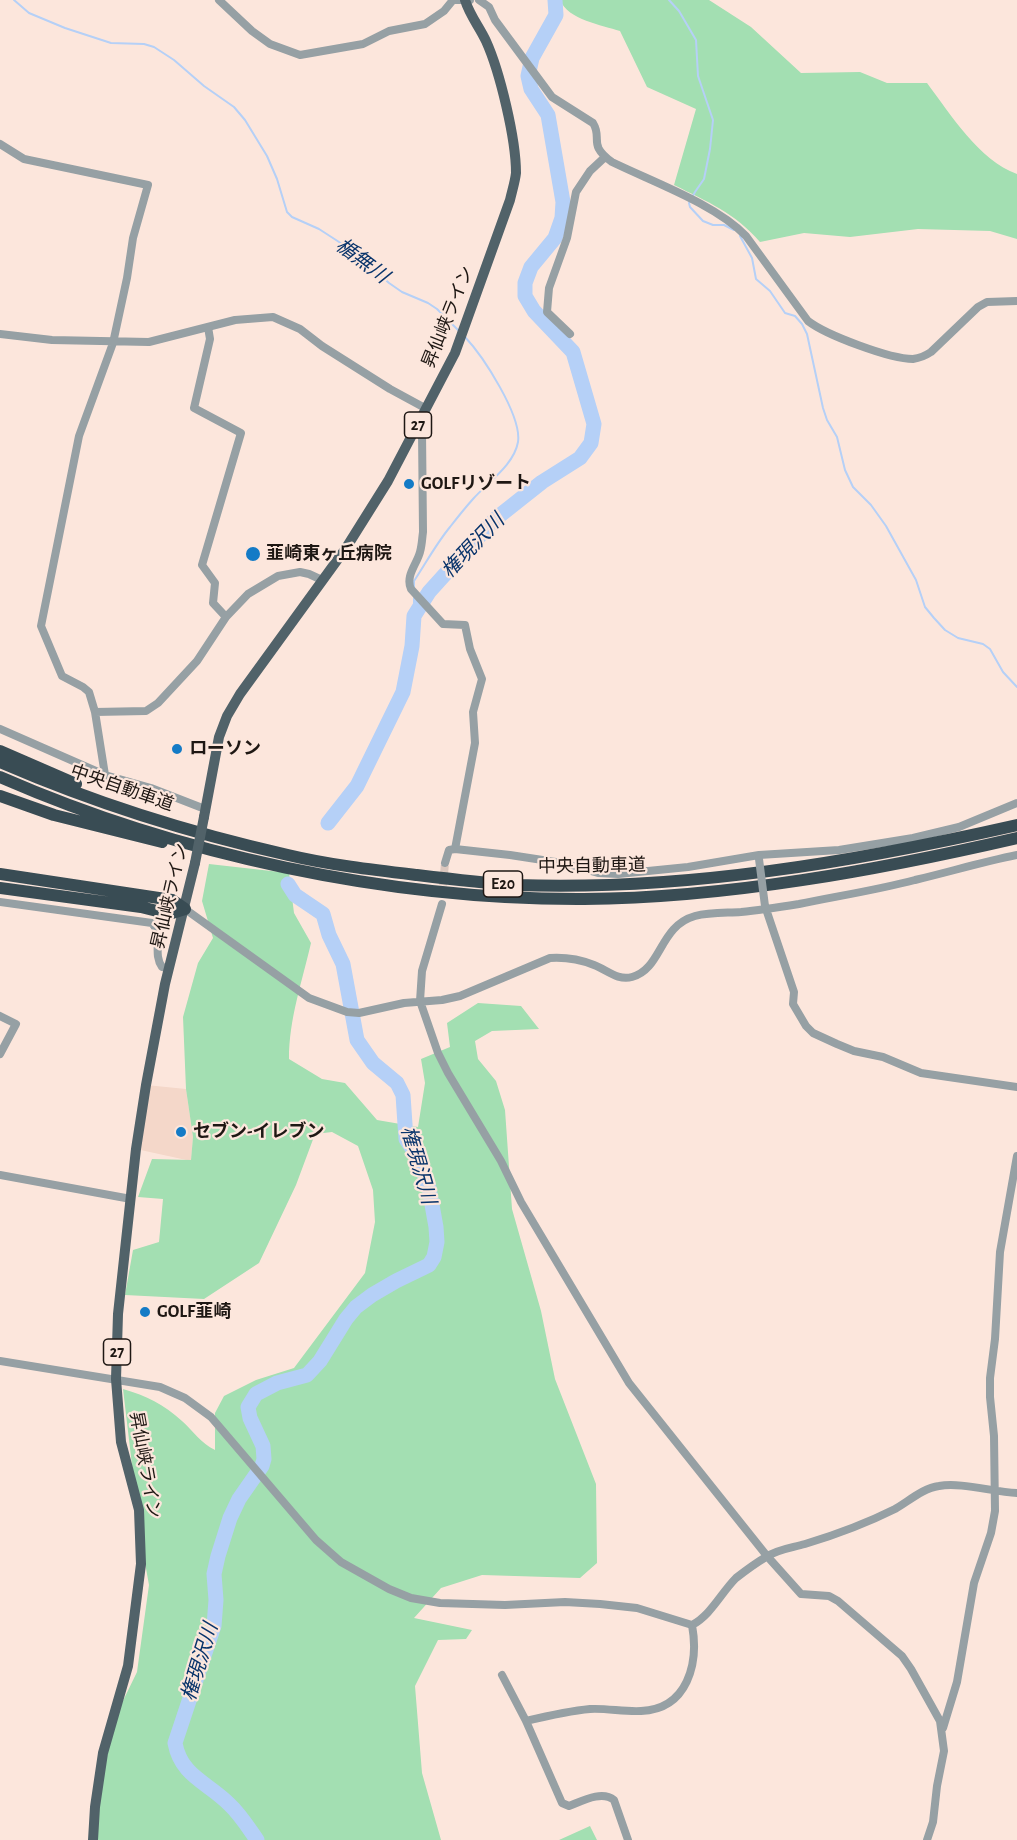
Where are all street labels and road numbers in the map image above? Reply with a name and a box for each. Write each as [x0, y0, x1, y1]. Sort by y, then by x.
street label: 昇仙峡ライン [418, 263, 478, 371]
road number: 27 [404, 412, 432, 438]
street label: 中央自動車道 [67, 760, 177, 816]
street label: 昇仙峡ライン [147, 841, 193, 951]
street label: 中央自動車道 [538, 854, 646, 878]
road number: E20 [484, 871, 522, 897]
road number: 27 [104, 1339, 130, 1365]
street label: 昇仙峡ライン [125, 1410, 165, 1520]

